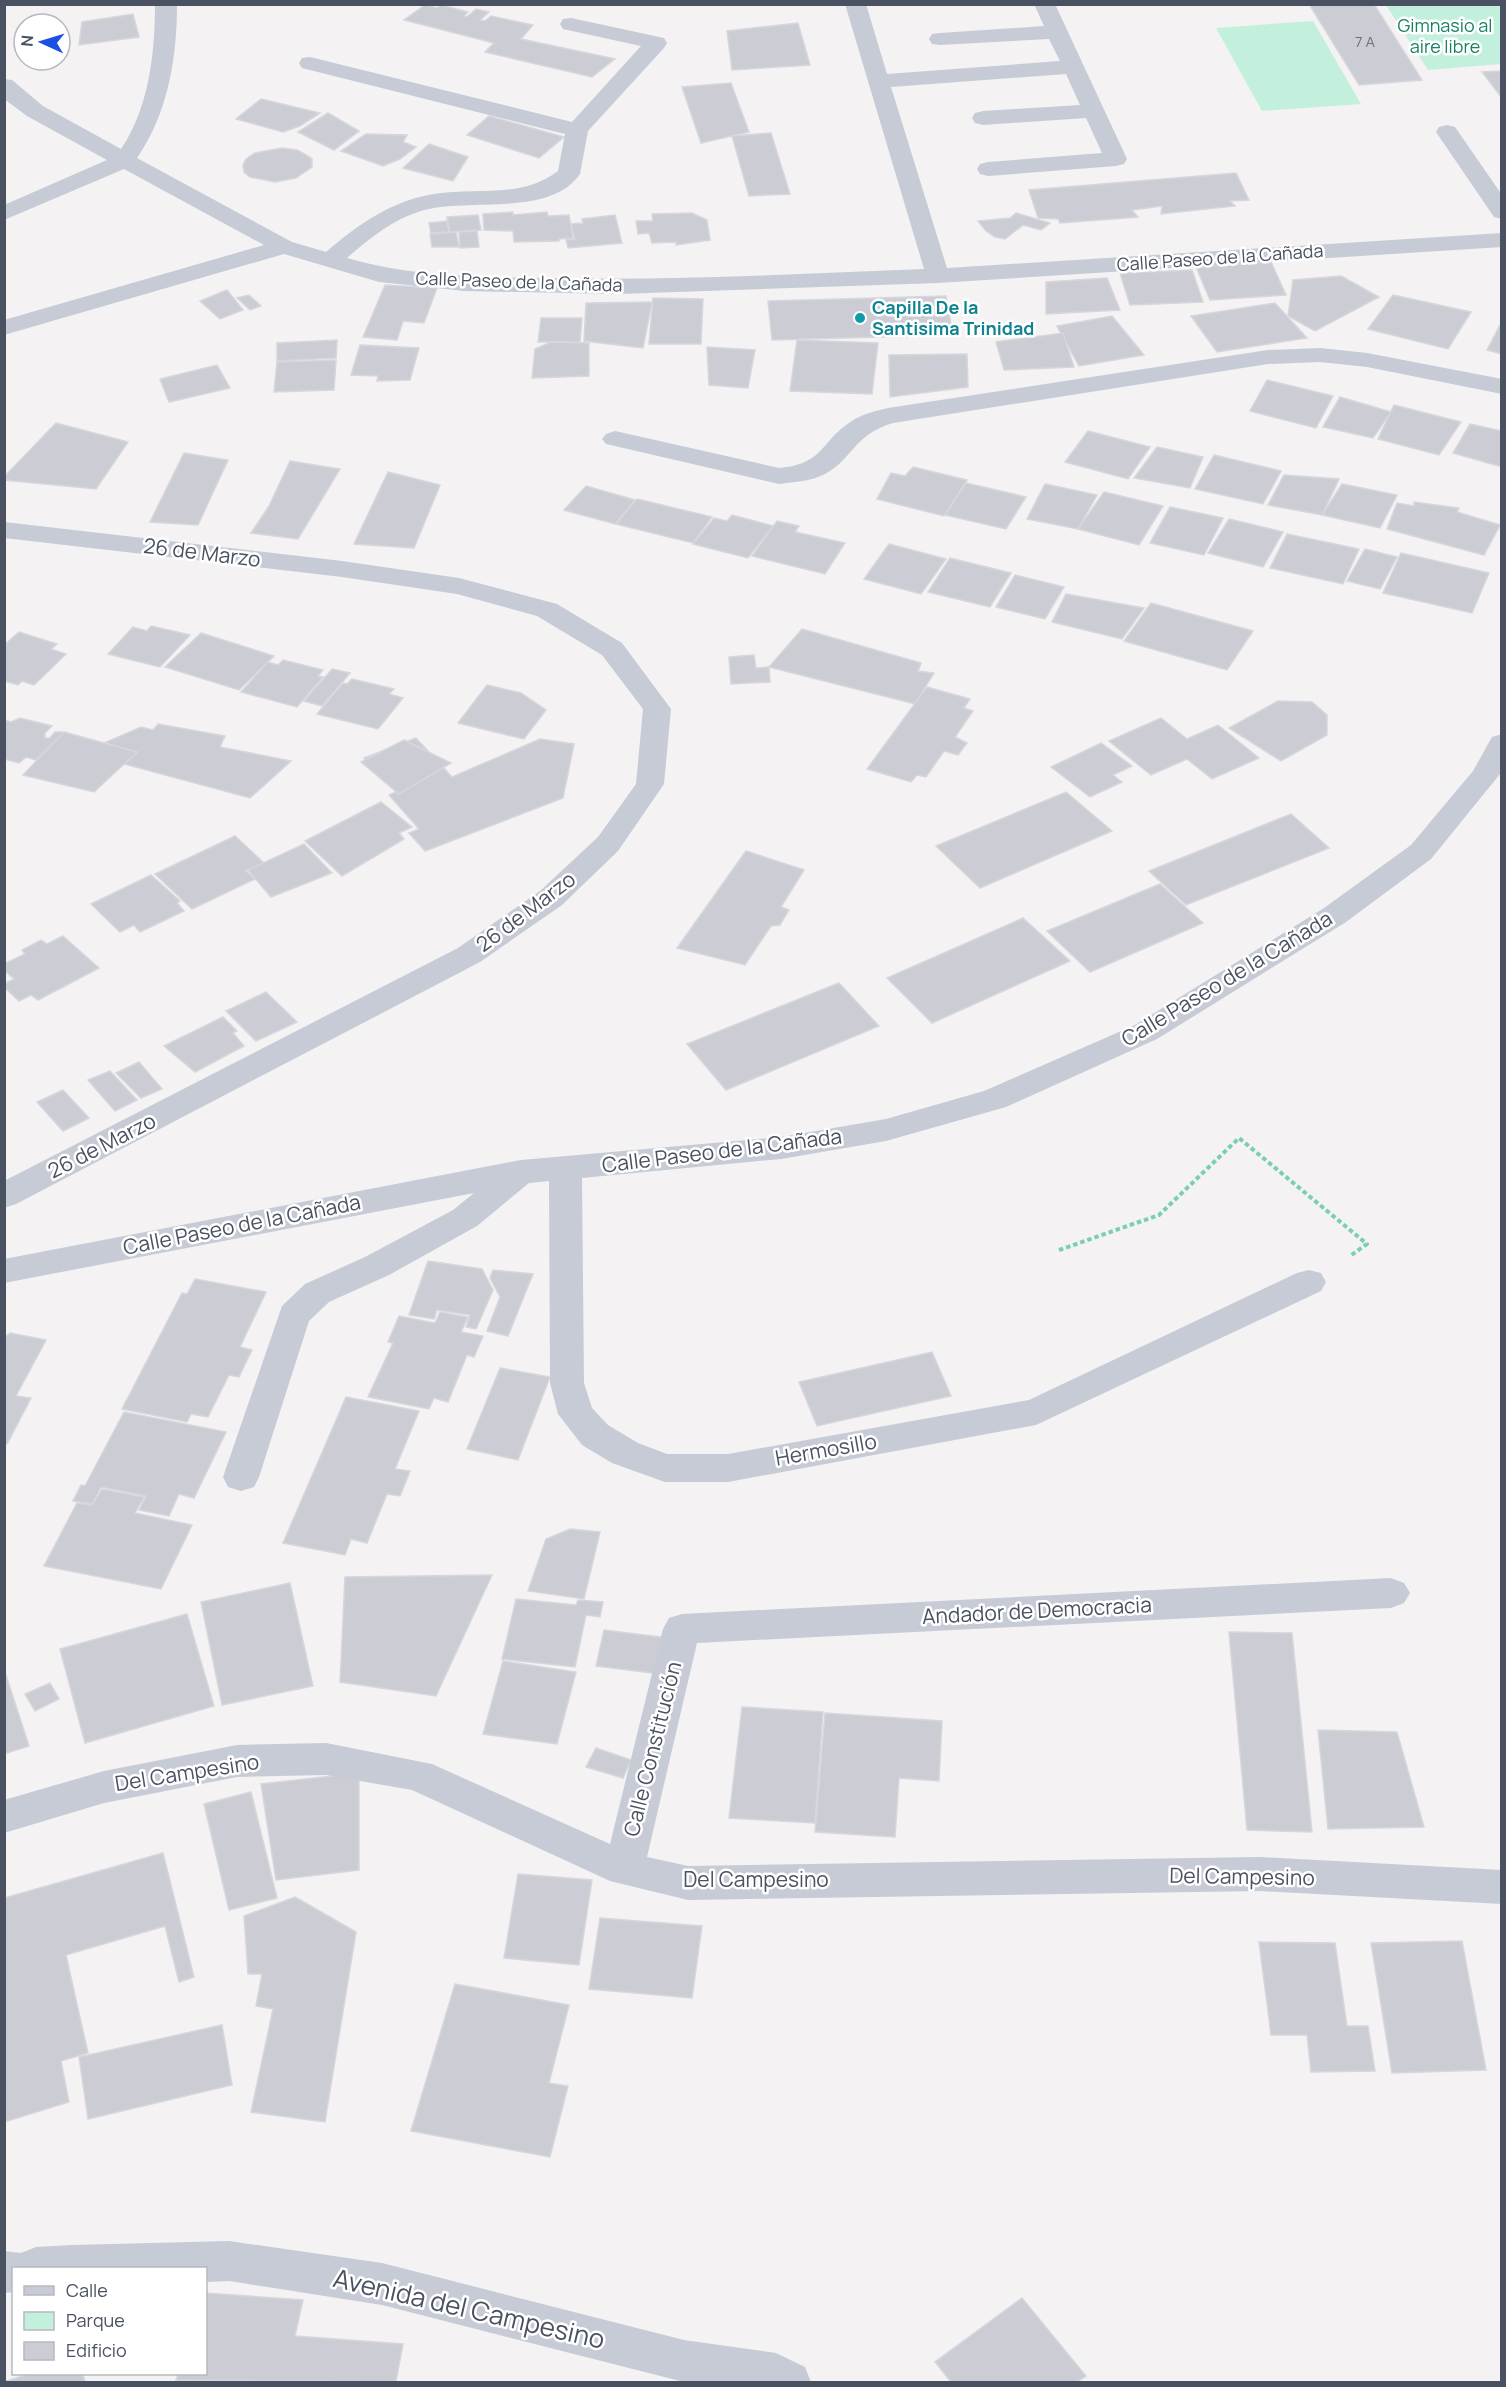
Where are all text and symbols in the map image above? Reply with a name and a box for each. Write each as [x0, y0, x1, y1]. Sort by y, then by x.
north arrow [12, 12, 72, 72]
park label: Gimnasio al aire libre [1398, 13, 1492, 58]
house number: 7 A [1355, 31, 1376, 52]
text: N [16, 34, 38, 47]
street label: Calle Paseo de la Cañada [1116, 238, 1324, 276]
street label: Calle Paseo de la Cañada [415, 265, 623, 297]
place label: Capilla De la Santisima Trinidad [872, 295, 1034, 340]
marker: Capilla De la Santisima Trinidad [853, 311, 867, 325]
street label: 26 de Marzo [142, 531, 262, 573]
street label: 26 de Marzo [470, 865, 581, 958]
street label: Calle Paseo de la Cañada [1116, 904, 1337, 1052]
street label: 26 de Marzo [43, 1106, 160, 1184]
street label: Calle Paseo de la Cañada [600, 1121, 843, 1179]
street label: Calle Paseo de la Cañada [121, 1187, 363, 1261]
street label: Hermosillo [773, 1426, 879, 1472]
street label: Andador de Democracia [921, 1590, 1152, 1630]
street label: Calle Constitución [617, 1658, 687, 1839]
street label: Del Campesino [113, 1747, 261, 1797]
street label: Del Campesino [1169, 1861, 1315, 1891]
street label: Del Campesino [683, 1865, 829, 1893]
street label: Avenida del Campesino [330, 2259, 608, 2357]
legend [12, 2267, 207, 2375]
text: Calle [66, 2278, 108, 2302]
text: Parque [66, 2308, 125, 2332]
text: Edificio [66, 2338, 127, 2362]

